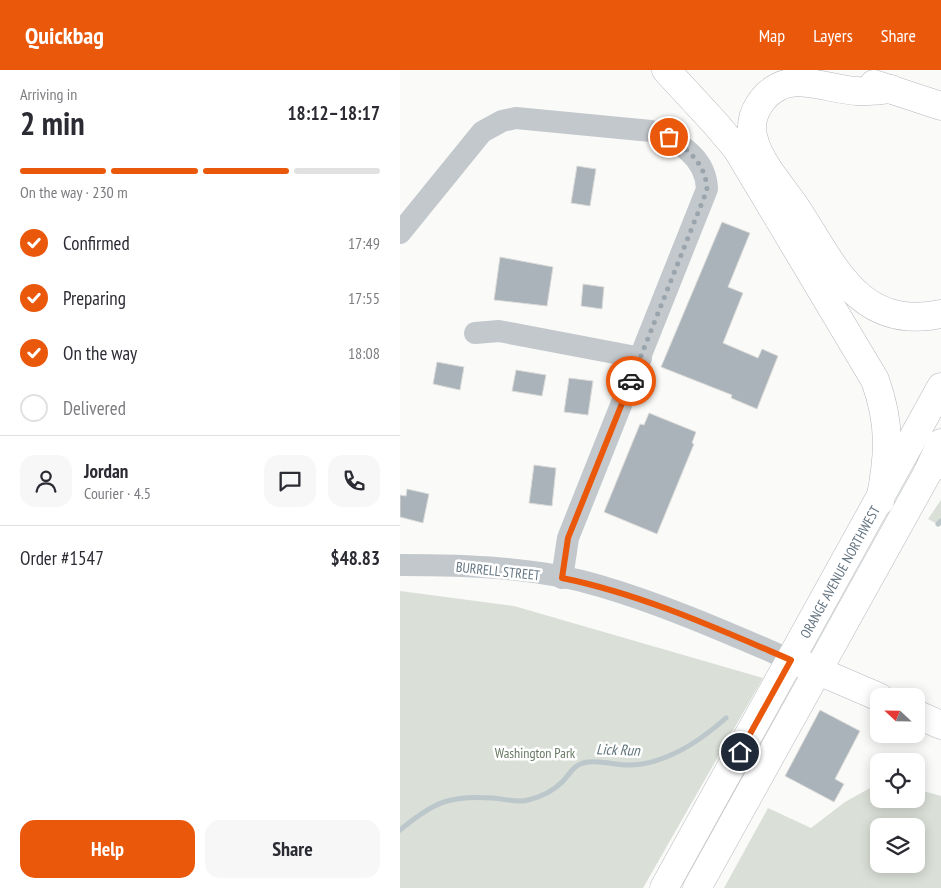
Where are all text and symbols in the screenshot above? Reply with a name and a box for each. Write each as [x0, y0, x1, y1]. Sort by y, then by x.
text: Quickbag [25, 20, 104, 51]
text: Map [759, 24, 785, 47]
text: Layers [813, 24, 853, 47]
text: Share [881, 24, 916, 47]
text: Arriving in [20, 84, 77, 104]
text: 18:12–18:17 [287, 101, 380, 125]
text: 2 min [20, 102, 85, 144]
pin [648, 116, 690, 158]
icon: bag [655, 123, 683, 151]
text: On the way · 230 m [20, 182, 128, 202]
icon: check [20, 229, 48, 257]
text: Confirmed [63, 231, 130, 255]
text: 17:49 [348, 233, 380, 253]
icon: check [20, 284, 48, 312]
text: Preparing [63, 286, 126, 310]
text: 17:55 [348, 288, 380, 308]
icon: check [20, 339, 48, 367]
text: On the way [63, 341, 137, 365]
text: 18:08 [348, 343, 380, 363]
courier [606, 356, 656, 406]
icon: car [617, 367, 645, 395]
text: Delivered [63, 396, 126, 420]
button: person [20, 455, 72, 507]
button: chat [264, 455, 316, 507]
button: phone [328, 455, 380, 507]
text: Jordan [84, 459, 128, 483]
text: Courier · 4.5 [84, 483, 151, 503]
street label: ORANGE AVENUE NORTHWEST [796, 502, 884, 641]
text: Order #1547 [20, 546, 104, 570]
text: $48.83 [331, 546, 380, 570]
street label: BURRELL STREET [455, 558, 542, 584]
north arrow [870, 688, 925, 742]
map controls [870, 688, 925, 873]
pin [719, 731, 761, 773]
icon: home [726, 738, 754, 766]
water label: Lick Run [596, 739, 642, 760]
park label: Washington Park [495, 744, 576, 762]
button: locate [870, 753, 925, 808]
button: layers [870, 818, 925, 873]
button: Help [20, 820, 195, 878]
button: Share [205, 820, 380, 878]

